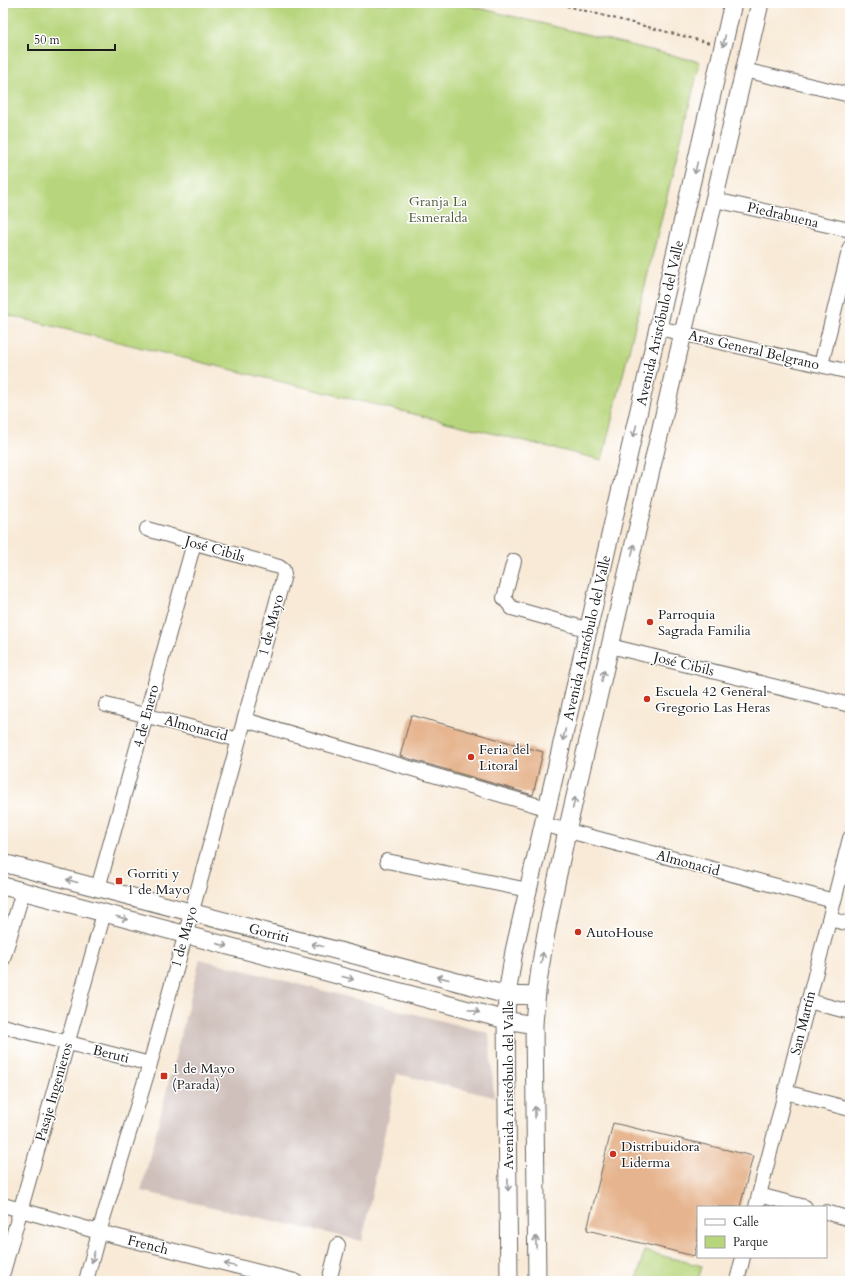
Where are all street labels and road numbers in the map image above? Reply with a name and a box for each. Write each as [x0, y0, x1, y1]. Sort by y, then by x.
street label: Piedrabuena [745, 198, 821, 232]
street label: Avenida Aristóbulo del Valle [632, 238, 688, 408]
street label: Aras General Belgrano [687, 326, 822, 374]
street label: José Cibils [181, 531, 247, 567]
street label: Avenida Aristóbulo del Valle [559, 553, 615, 723]
street label: 1 de Mayo [254, 592, 288, 658]
street label: José Cibils [650, 647, 716, 681]
street label: 4 de Enero [129, 682, 164, 749]
street label: Almonacid [162, 710, 230, 746]
street label: Almonacid [654, 845, 722, 881]
street label: 1 de Mayo [166, 904, 202, 970]
street label: Gorriti [247, 919, 291, 947]
street label: San Martín [786, 989, 820, 1057]
street label: Avenida Aristóbulo del Valle [499, 1000, 518, 1170]
street label: Pasaje Ingenieros [31, 1040, 77, 1143]
street label: Beruti [91, 1040, 131, 1068]
street label: French [126, 1231, 171, 1259]

